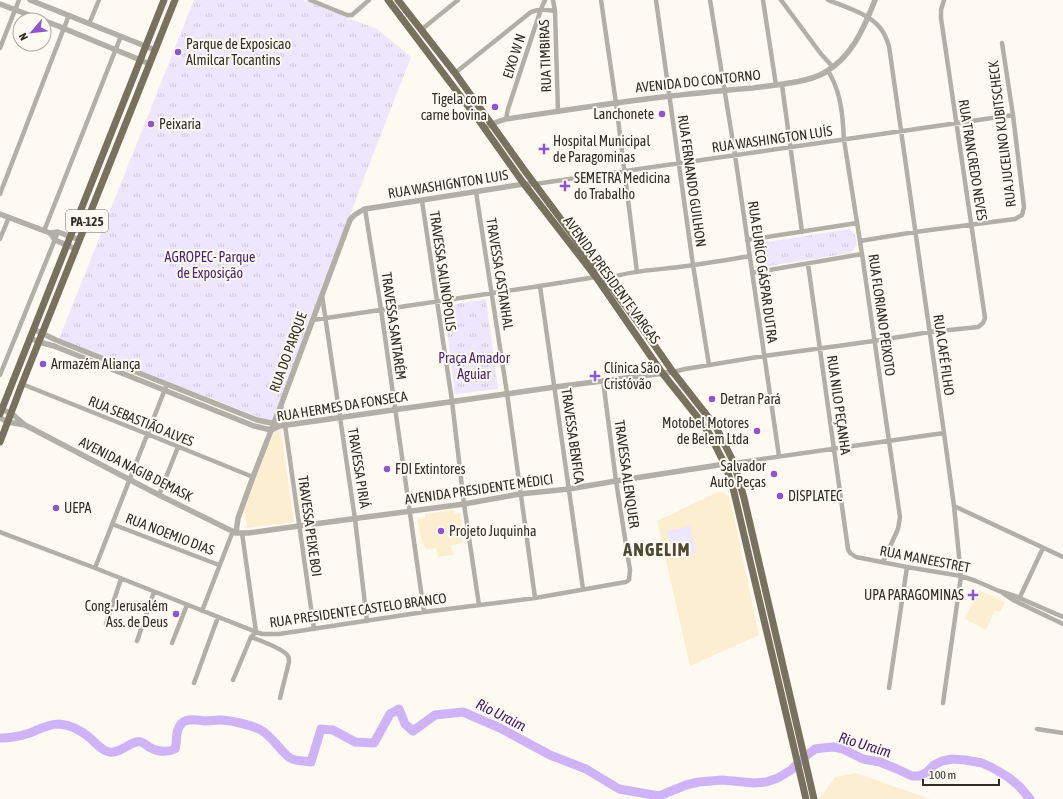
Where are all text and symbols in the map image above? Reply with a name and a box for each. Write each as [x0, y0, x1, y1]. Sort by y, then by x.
north arrow [12, 12, 52, 52]
street label: RUA TIMBIRAS [536, 19, 554, 93]
text: N [16, 31, 30, 42]
street label: EIXO W N [499, 32, 529, 80]
place label: Parque de Exposicao Almilcar Tocantins [186, 36, 291, 68]
marker: Parque de Exposicao Almilcar Tocantins [173, 47, 183, 57]
street label: RUA JUCELINO KUBITSCHECK [985, 60, 1019, 208]
street label: AVENIDA DO CONTORNO [635, 66, 761, 96]
place label: Tigela com carne bovina [421, 91, 487, 123]
street label: RUA TRANCREDO NEVES [956, 98, 990, 222]
marker: Tigela com carne bovina [490, 102, 500, 112]
place label: Lanchonete [593, 106, 654, 122]
marker: Lanchonete [657, 109, 667, 119]
street label: RUA FERNANDO GUILHON [675, 114, 709, 248]
place label: Peixaria [159, 116, 201, 132]
marker: Peixaria [146, 119, 156, 129]
street label: RUA WASHINGTON LUÍS [711, 123, 833, 155]
place label: Hospital Municipal de Paragominas [553, 133, 650, 165]
marker: Hospital Municipal de Paragominas [538, 143, 550, 155]
street label: RUA WASHIGNTON LUIS [387, 167, 509, 201]
place label: SEMETRA Medicina do Trabalho [574, 170, 670, 202]
marker: SEMETRA Medicina do Trabalho [559, 180, 571, 192]
street label: RUA EURÍCO GÁSPAR DUTRA [745, 200, 781, 344]
road number: PA-125 [66, 210, 108, 232]
street label: TRAVESSA SALINÓPOLIS [427, 210, 459, 332]
street label: AVENIDA PRESIDENTE VARGAS [560, 213, 664, 347]
street label: TRAVESSA CASTANHAL [483, 217, 517, 332]
park label: AGROPEC- Parque de Exposição [165, 249, 255, 281]
street label: RUA FLORIANO PEIXOTO [866, 253, 898, 377]
street label: TRAVESSA SANTARÉM [379, 271, 409, 381]
street label: RUA DO PARQUE [266, 310, 310, 394]
street label: RUA CAFÉ FILHO [930, 313, 958, 397]
park label: Praça Amador Aguiar [438, 350, 511, 382]
street label: RUA NILO PEÇANHA [824, 354, 854, 456]
place label: Armazém Aliança [51, 356, 141, 372]
marker: Armazém Aliança [38, 359, 48, 369]
place label: Clínica São Cristóvão [604, 360, 660, 392]
marker: Clínica São Cristóvão [589, 370, 601, 382]
street label: TRAVESSA BENFICA [558, 387, 588, 485]
street label: RUA HERMES DA FONSECA [276, 388, 409, 424]
place label: Detran Pará [720, 391, 781, 407]
street label: RUA SEBASTIÃO ALVES [86, 393, 196, 449]
marker: Detran Pará [707, 394, 717, 404]
place label: Motobel Motores de Belem Ltda [662, 415, 749, 447]
street label: TRAVESSA ALENQUER [611, 419, 643, 529]
marker: Motobel Motores de Belem Ltda [752, 426, 762, 436]
street label: TRAVESSA PIRIÁ [345, 427, 373, 509]
street label: AVENIDA NAGIB DEMASK [77, 433, 196, 505]
place label: Salvador Auto Peças [710, 458, 767, 490]
place label: FDI Extintores [395, 461, 466, 477]
marker: FDI Extintores [382, 464, 392, 474]
marker: Salvador Auto Peças [769, 469, 779, 479]
street label: AVENIDA PRESIDENTE MÉDICI [404, 471, 554, 507]
street label: TRAVESSA PEIXE BOI [295, 474, 325, 578]
place label: DISPLATEC [788, 488, 843, 504]
marker: DISPLATEC [775, 491, 785, 501]
place label: UEPA [64, 500, 92, 516]
marker: UEPA [51, 503, 61, 513]
street label: RUA NOEMIO DIAS [123, 510, 217, 558]
place label: Projeto Juquinha [449, 523, 537, 539]
marker: Projeto Juquinha [436, 526, 446, 536]
district label: ANGELIM [622, 539, 691, 560]
street label: RUA MANEESTRET [879, 542, 971, 576]
place label: UPA PARAGOMINAS [864, 587, 964, 603]
marker: UPA PARAGOMINAS [967, 589, 979, 601]
street label: RUA PRESIDENTE CASTELO BRANCO [268, 590, 448, 630]
place label: Cong. Jerusalém Ass. de Deus [85, 598, 168, 630]
marker: Cong. Jerusalém Ass. de Deus [171, 609, 181, 619]
water label: Rio Uraim [473, 695, 529, 734]
water label: Rio Uraim [837, 728, 894, 761]
scale bar [923, 761, 999, 787]
text: 100 m [929, 768, 956, 782]

